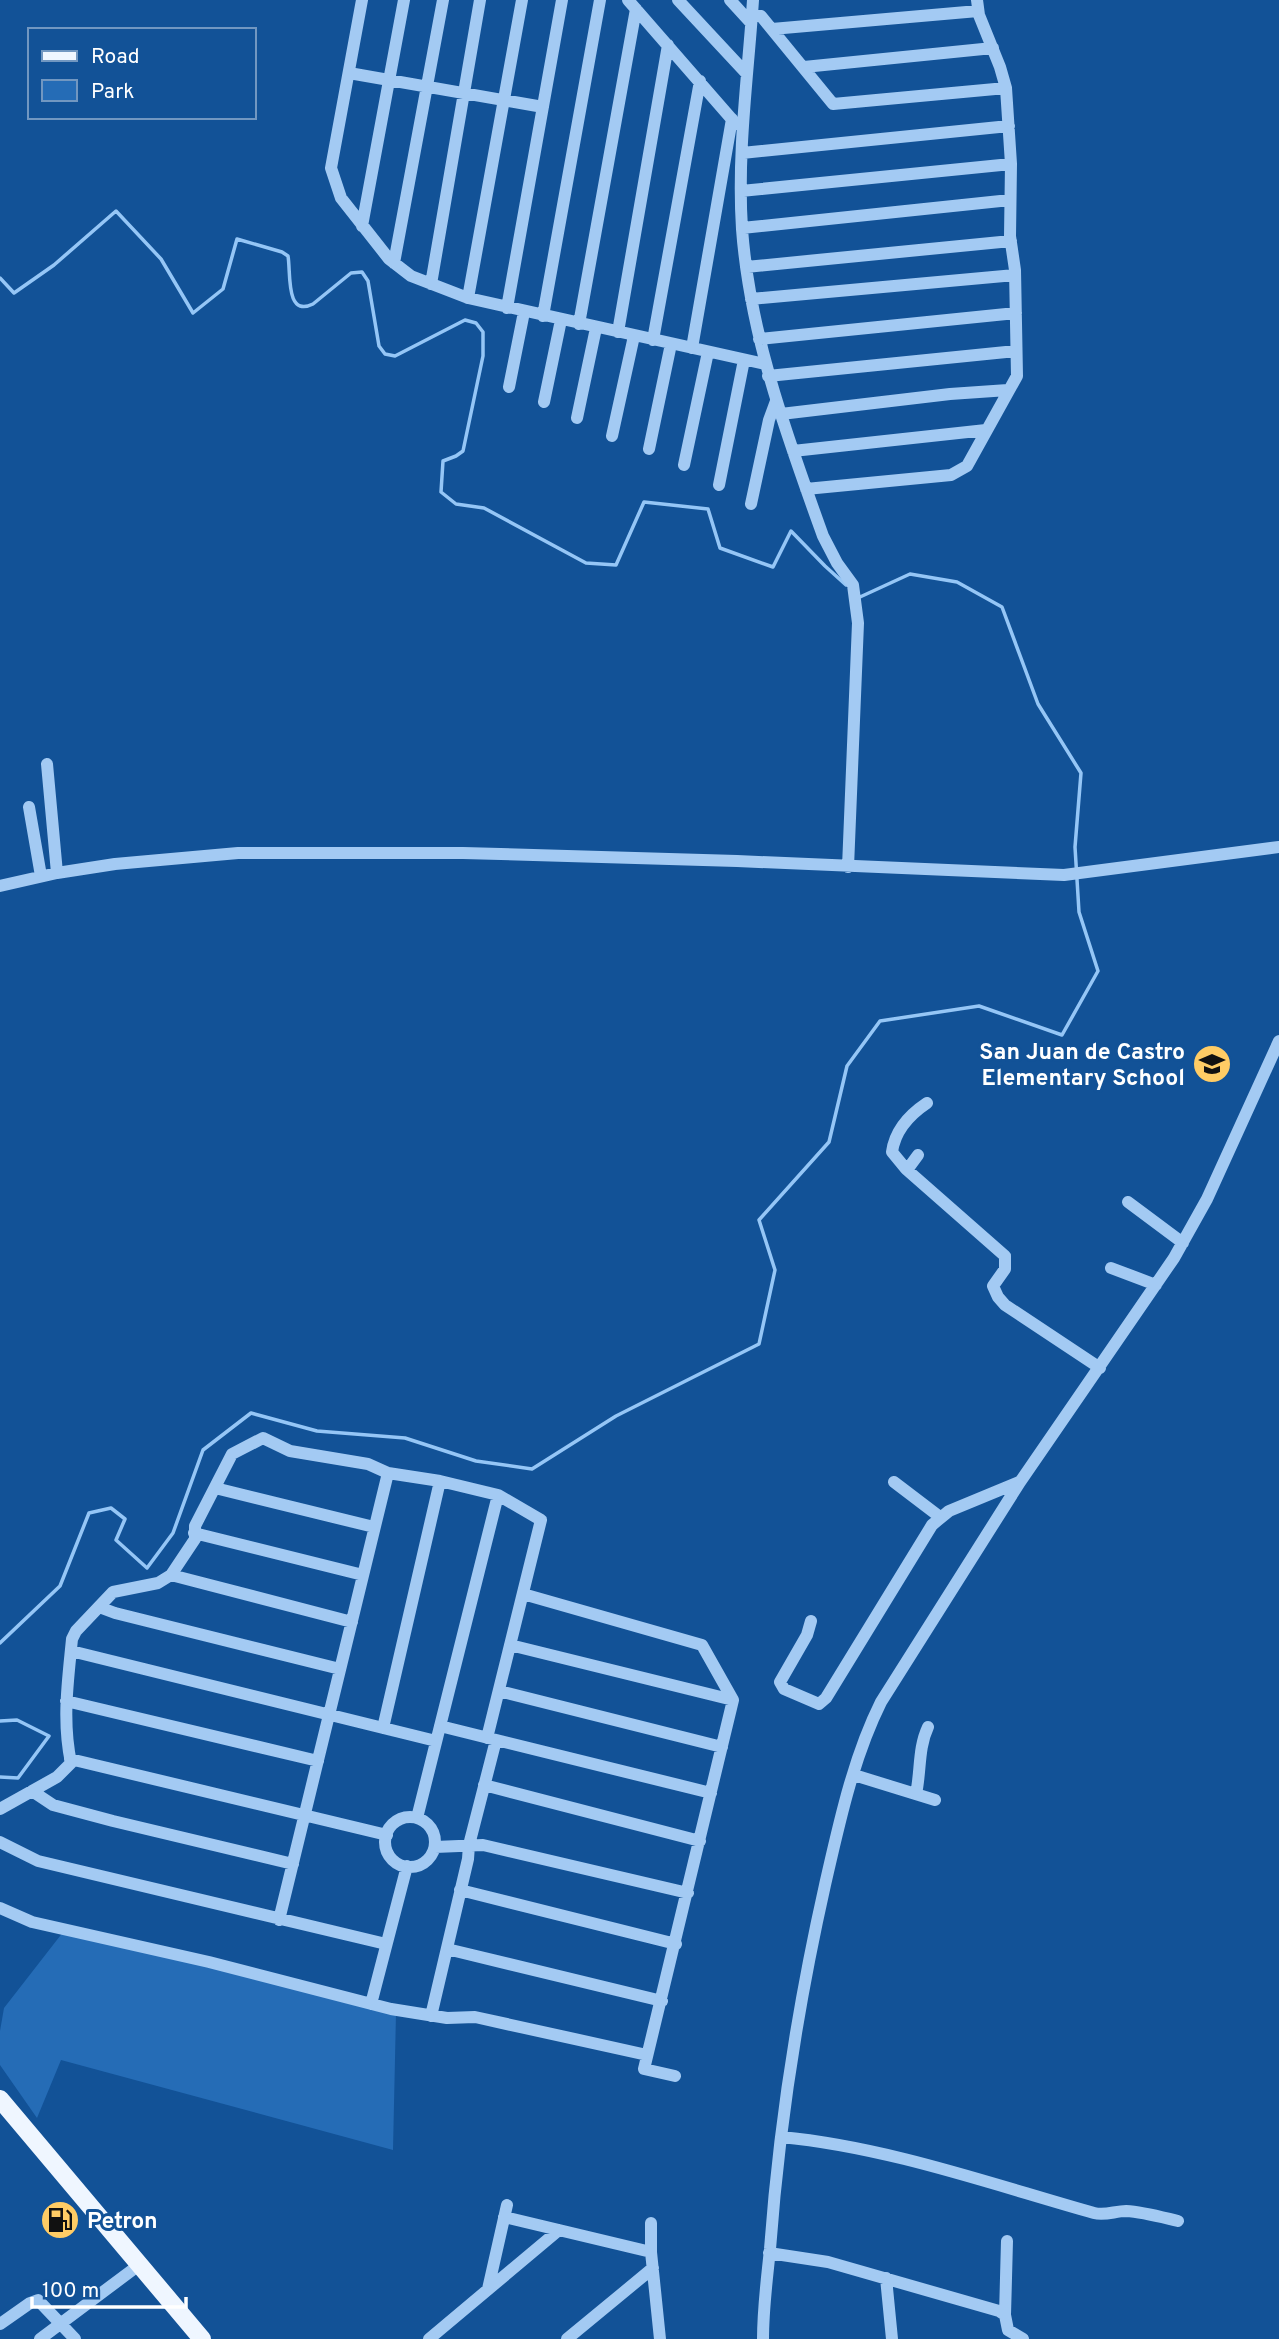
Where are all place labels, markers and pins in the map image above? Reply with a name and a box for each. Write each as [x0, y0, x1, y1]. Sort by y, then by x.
place label: San Juan de Castro Elementary School [979, 1039, 1185, 1094]
school or university icon: San Juan de Castro Elementary School [1191, 1043, 1233, 1085]
fuel station icon: Petron [39, 2199, 81, 2241]
place label: Petron [87, 2208, 158, 2237]

